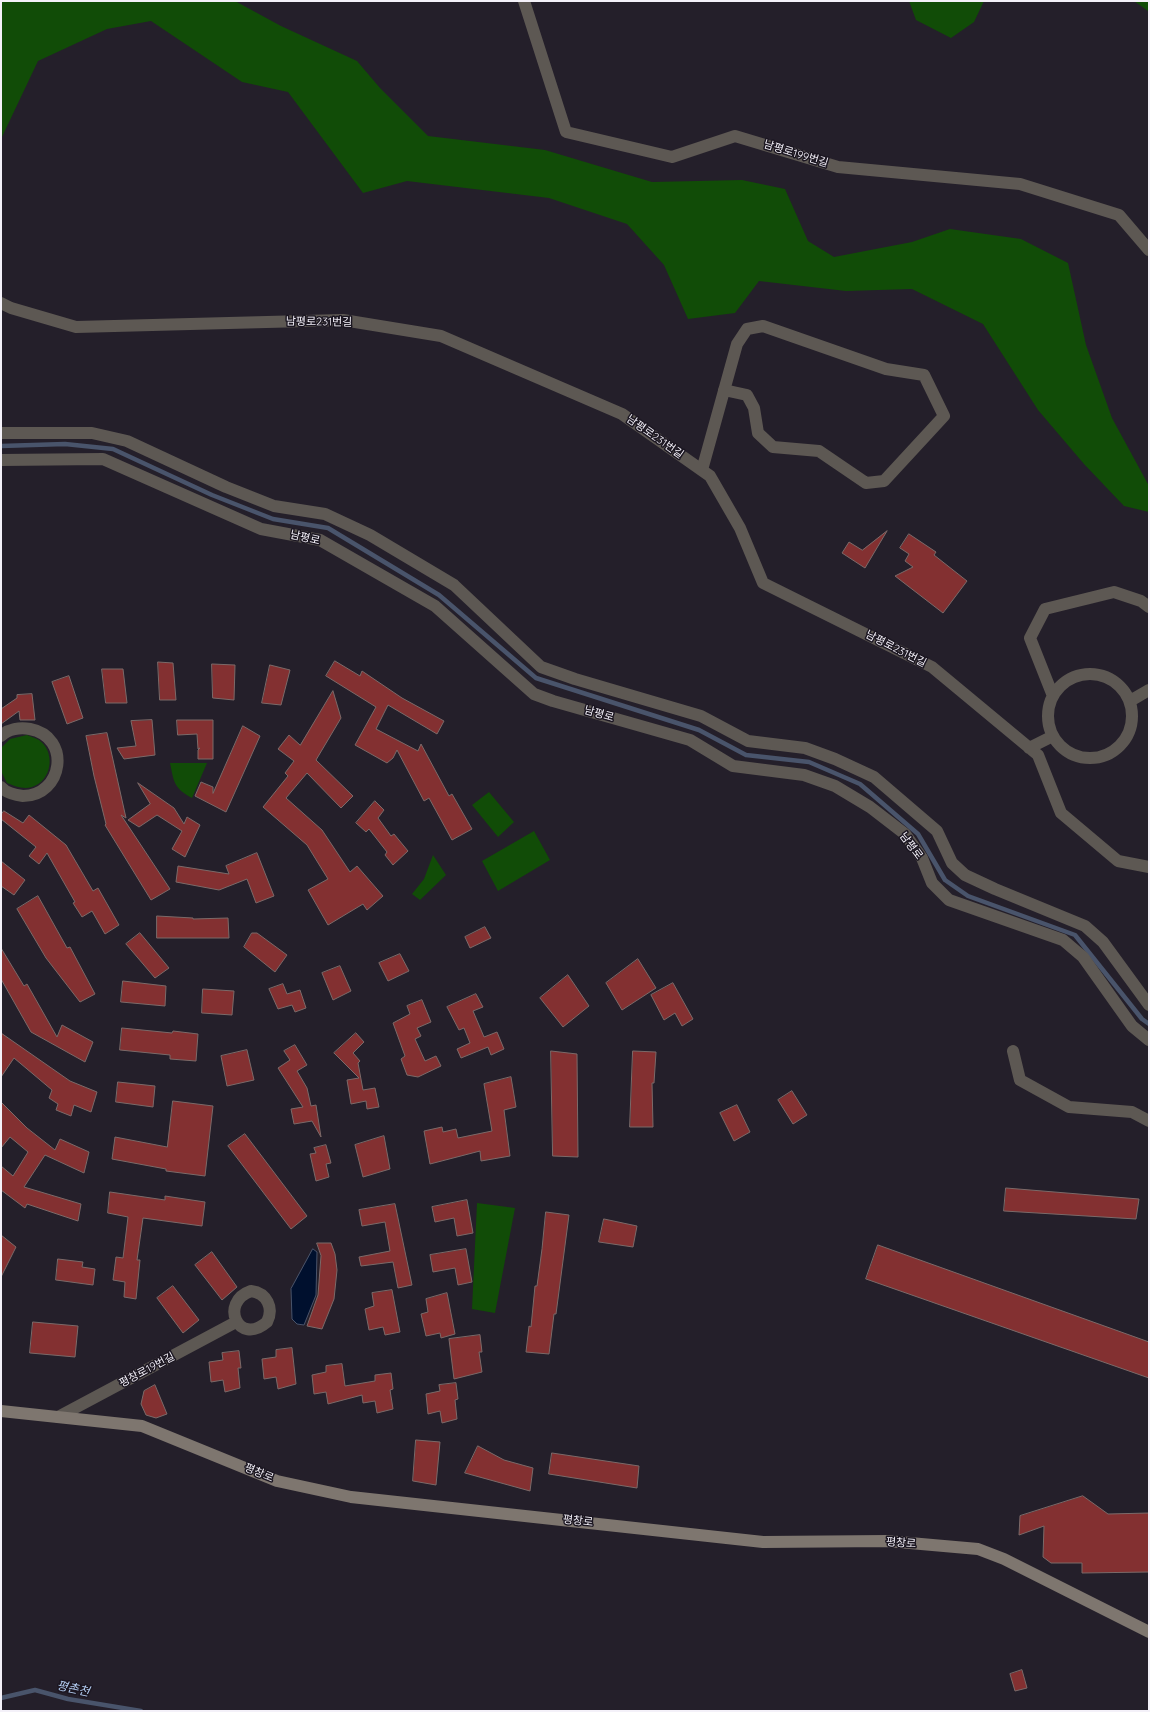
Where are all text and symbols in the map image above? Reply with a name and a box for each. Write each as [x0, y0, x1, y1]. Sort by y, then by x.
street label: 남평로199번길 [762, 138, 830, 170]
street label: 남평로231번길 [286, 315, 352, 329]
street label: 남평로231번길 [624, 413, 686, 461]
street label: 남평로 [289, 528, 321, 548]
street label: 남평로231번길 [863, 628, 929, 670]
street label: 남평로 [583, 703, 615, 725]
street label: 남평로 [897, 830, 925, 862]
street label: 평창로19번길 [117, 1350, 177, 1390]
street label: 평창로 [242, 1461, 276, 1485]
street label: 평창로 [562, 1513, 594, 1529]
street label: 평창로 [885, 1535, 917, 1551]
water label: 평촌천 [55, 1679, 91, 1699]

